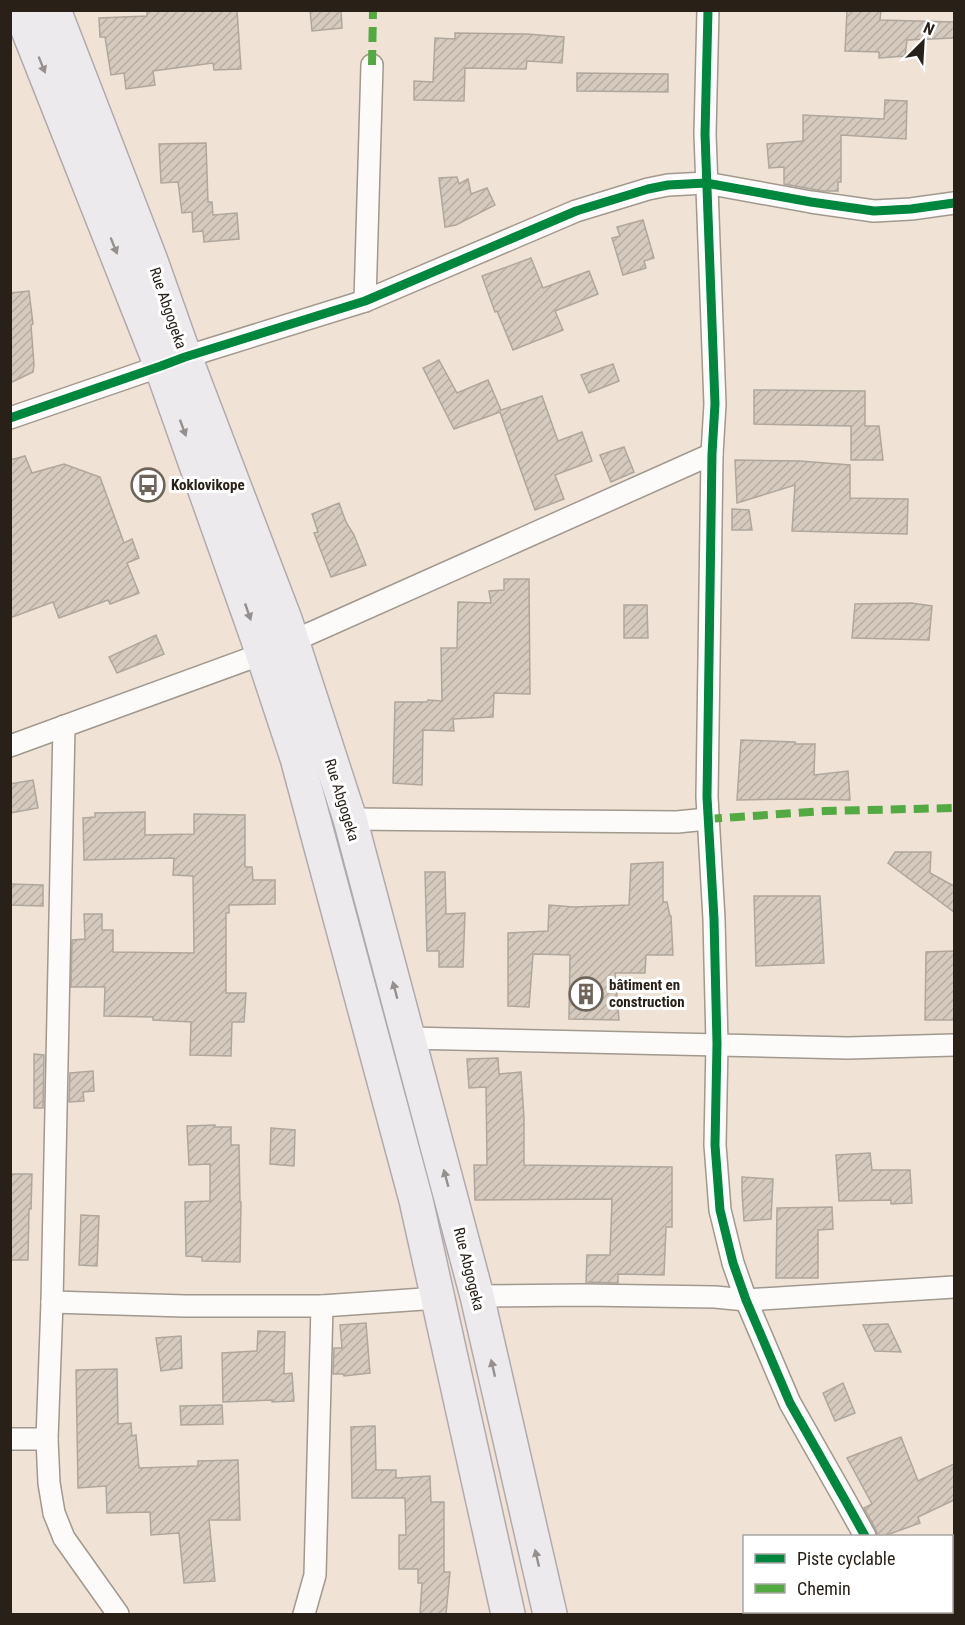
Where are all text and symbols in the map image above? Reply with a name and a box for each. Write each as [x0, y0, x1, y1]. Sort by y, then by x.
north arrow [893, 12, 953, 72]
text: N [921, 18, 937, 39]
one-way arrow [38, 56, 47, 74]
one-way arrow [109, 237, 119, 255]
street label: Rue Abgogeka [146, 265, 190, 351]
one-way arrow [179, 419, 189, 437]
bus stop icon: Koklovikope [130, 467, 166, 503]
place label: Koklovikope [171, 476, 245, 494]
one-way arrow [244, 603, 254, 621]
street label: Rue Abgogeka [321, 757, 363, 843]
building icon: bâtiment en construction [568, 976, 604, 1012]
place label: bâtiment en construction [609, 976, 685, 1011]
one-way arrow [389, 981, 399, 999]
one-way arrow [441, 1169, 450, 1187]
street label: Rue Abgogeka [450, 1226, 488, 1312]
one-way arrow [488, 1358, 497, 1377]
legend [743, 1535, 953, 1613]
one-way arrow [532, 1548, 541, 1567]
text: Piste cyclable [797, 1548, 895, 1569]
text: Chemin [797, 1578, 851, 1599]

